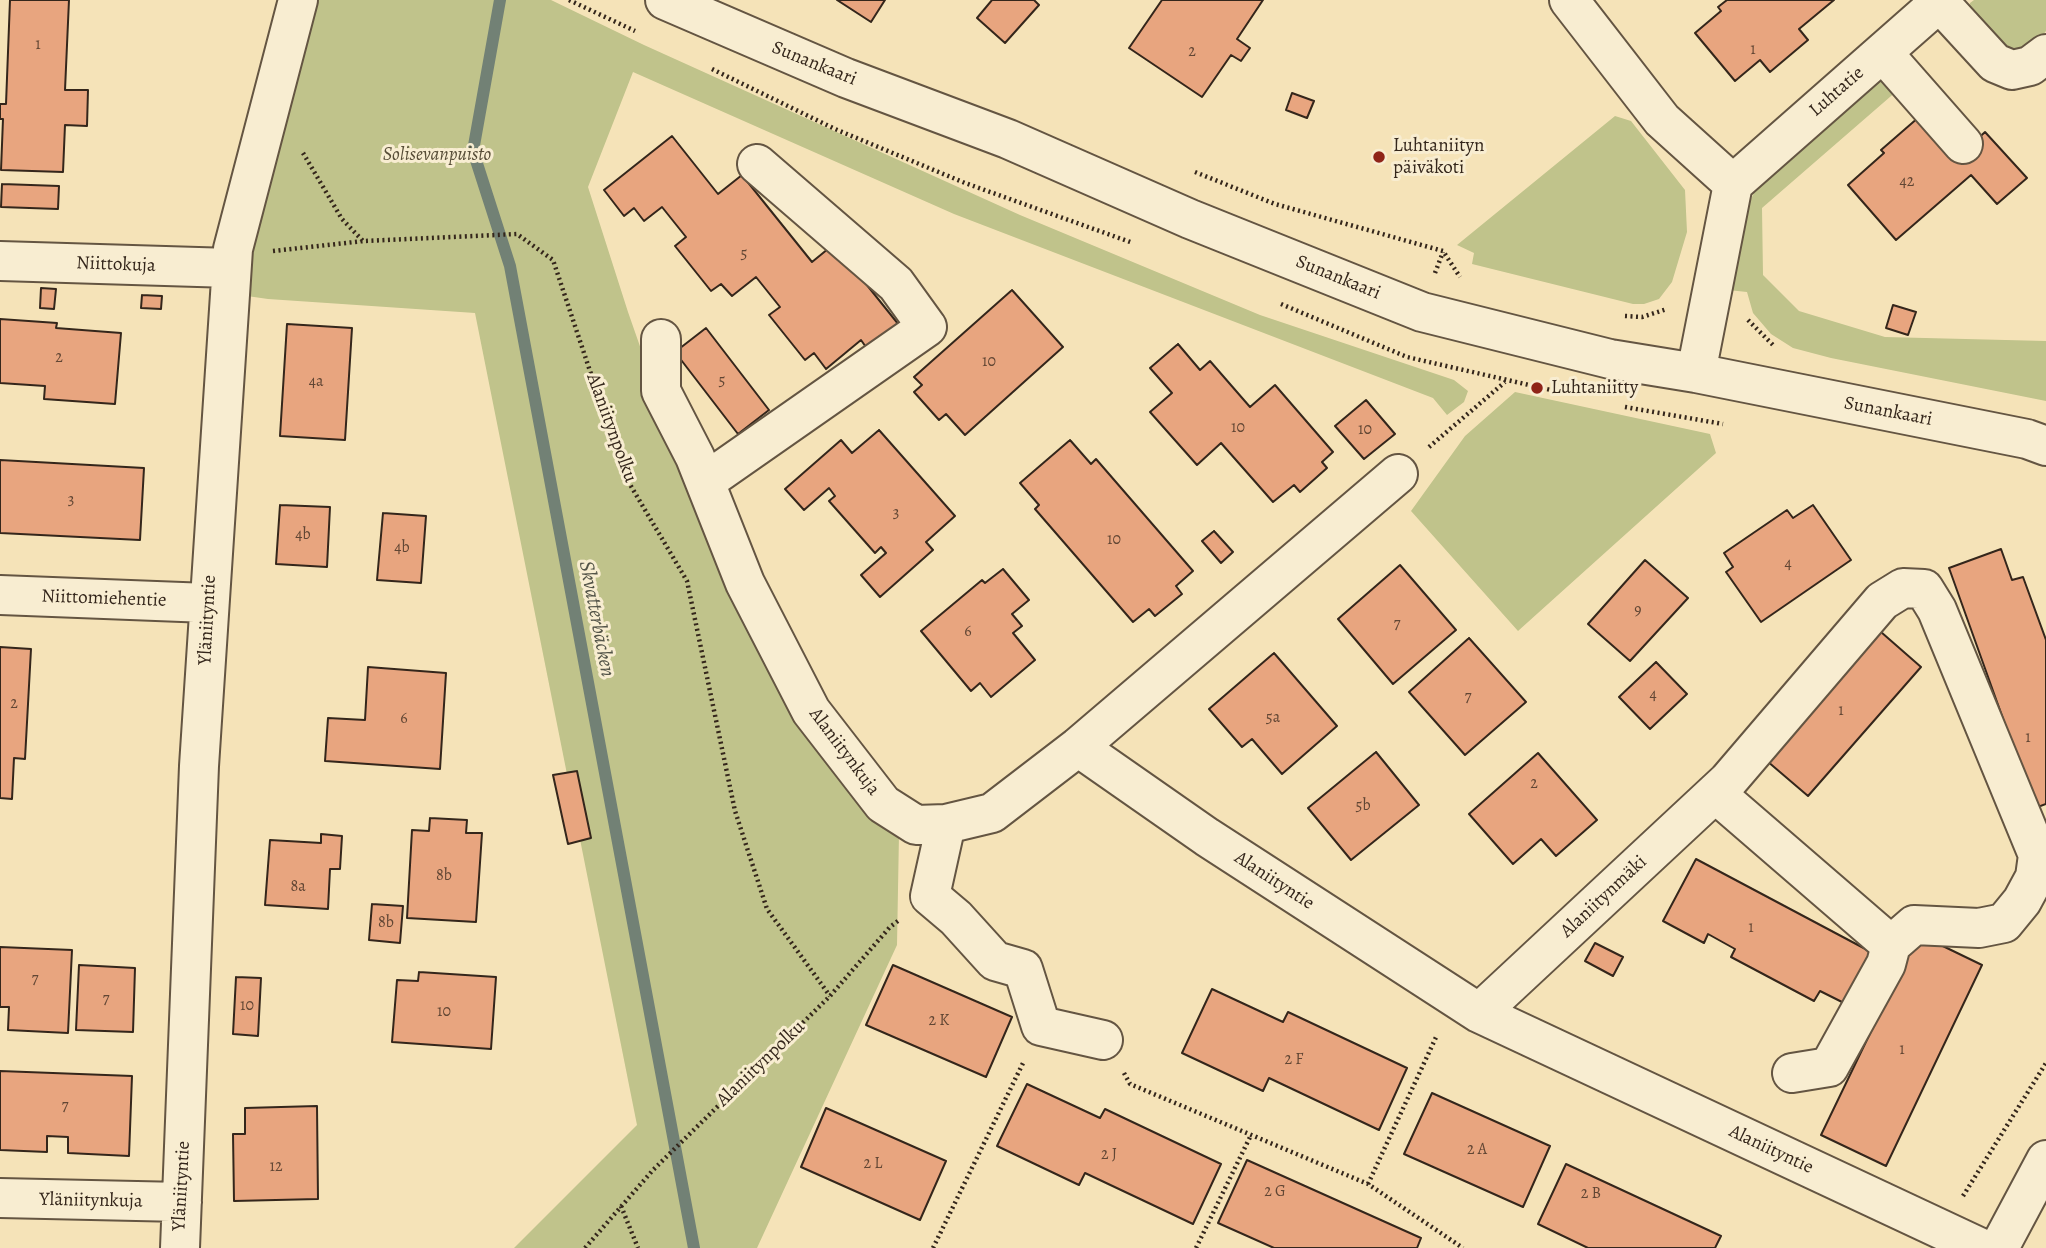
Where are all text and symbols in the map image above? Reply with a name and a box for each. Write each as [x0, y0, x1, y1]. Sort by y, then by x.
house number: 1 [35, 35, 41, 55]
street label: Sunankaari [768, 37, 860, 91]
house number: 1 [1750, 40, 1756, 60]
house number: 2 [1188, 42, 1196, 62]
street label: Luhtatie [1805, 62, 1869, 122]
place label: Luhtaniityn päiväkoti [1393, 135, 1484, 179]
park label: Solisevanpuisto [383, 144, 491, 166]
marker: Luhtaniityn päiväkoti [1371, 149, 1387, 165]
house number: 42 [1900, 172, 1914, 192]
house number: 5 [741, 244, 747, 264]
street label: Sunankaari [1292, 251, 1384, 305]
street label: Niittokuja [76, 252, 156, 278]
house number: 2 [55, 348, 63, 368]
house number: 10 [982, 352, 996, 372]
street label: Alaniitynpolku [581, 370, 641, 486]
house number: 5 [719, 371, 725, 391]
house number: 4a [309, 372, 323, 392]
place label: Luhtaniitty [1551, 377, 1638, 399]
marker: Luhtaniitty [1529, 380, 1545, 396]
street label: Sunankaari [1842, 392, 1934, 432]
house number: 10 [1231, 418, 1245, 438]
house number: 10 [1358, 420, 1372, 440]
house number: 3 [68, 490, 74, 510]
house number: 3 [893, 503, 899, 523]
house number: 4b [295, 525, 311, 545]
house number: 10 [1107, 530, 1121, 550]
house number: 4b [394, 538, 410, 558]
house number: 4 [1784, 554, 1792, 574]
water label: Skvatterbäcken [572, 559, 620, 679]
street label: Yläniityntie [194, 574, 222, 666]
street label: Niittomiehentie [41, 585, 167, 613]
house number: 9 [1634, 601, 1642, 621]
house number: 7 [1394, 614, 1400, 634]
house number: 6 [964, 622, 972, 642]
house number: 4 [1649, 685, 1657, 705]
house number: 7 [1465, 687, 1471, 707]
house number: 2 [10, 694, 18, 714]
house number: 1 [1838, 701, 1844, 721]
street label: Alaniitynkuja [804, 704, 884, 800]
house number: 5a [1266, 708, 1280, 728]
house number: 6 [400, 709, 408, 729]
house number: 1 [2025, 728, 2031, 748]
house number: 2 [1530, 774, 1538, 794]
house number: 5b [1355, 796, 1371, 816]
street label: Alaniityntie [1230, 847, 1318, 915]
street label: Alaniitynmäki [1556, 851, 1652, 943]
house number: 8b [436, 866, 452, 886]
house number: 8a [290, 877, 306, 897]
house number: 8b [378, 913, 394, 933]
house number: 1 [1748, 918, 1754, 938]
house number: 7 [32, 969, 38, 989]
house number: 7 [103, 989, 109, 1009]
house number: 10 [240, 996, 254, 1016]
house number: 10 [437, 1002, 451, 1022]
house number: 2 K [929, 1011, 949, 1031]
street label: Alaniitynpolku [712, 1016, 810, 1112]
house number: 1 [1899, 1040, 1905, 1060]
house number: 2 F [1285, 1050, 1303, 1070]
house number: 7 [62, 1096, 68, 1116]
street label: Alaniityntie [1725, 1121, 1817, 1179]
street label: Yläniityntie [168, 1140, 196, 1232]
house number: 2 A [1467, 1140, 1487, 1160]
house number: 2 J [1101, 1145, 1117, 1165]
house number: 2 L [864, 1154, 882, 1174]
house number: 12 [269, 1157, 283, 1177]
house number: 2 G [1264, 1182, 1286, 1202]
house number: 2 B [1581, 1184, 1601, 1204]
street label: Yläniitynkuja [39, 1189, 143, 1213]

